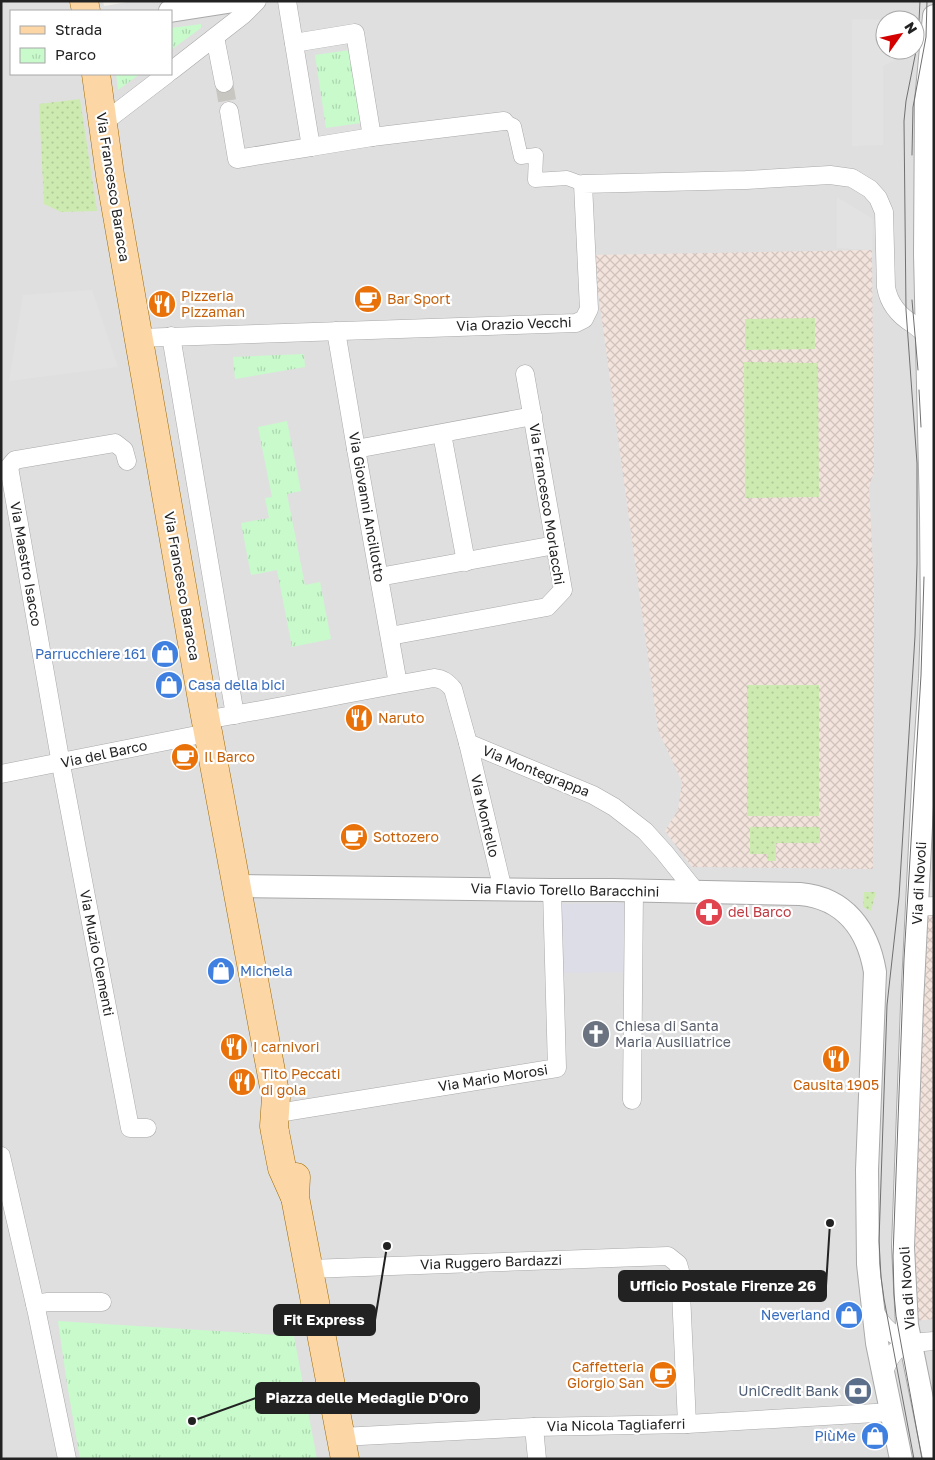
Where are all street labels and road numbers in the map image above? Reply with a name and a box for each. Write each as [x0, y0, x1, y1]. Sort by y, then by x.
street label: Via Francesco Baracca [93, 111, 134, 263]
street label: Via Orazio Vecchi [456, 313, 572, 334]
street label: Via Francesco Morlacchi [526, 422, 569, 586]
street label: Via Giovanni Ancillotto [346, 431, 389, 583]
street label: Via Maestro Isacco [7, 500, 46, 628]
street label: Via Francesco Baracca [161, 510, 204, 662]
street label: Via del Barco [59, 736, 149, 771]
street label: Via Montegrappa [480, 741, 592, 800]
street label: Via Montello [468, 773, 503, 859]
street label: Via di Novoli [908, 841, 929, 925]
street label: Via Flavio Torello Baracchini [470, 879, 660, 900]
street label: Via Muzio Clementi [77, 888, 118, 1017]
street label: Via Mario Morosi [437, 1060, 549, 1095]
street label: Via di Novoli [895, 1246, 918, 1330]
street label: Via Ruggero Bardazzi [420, 1251, 562, 1272]
street label: Via Nicola Tagliaferri [547, 1415, 685, 1434]

